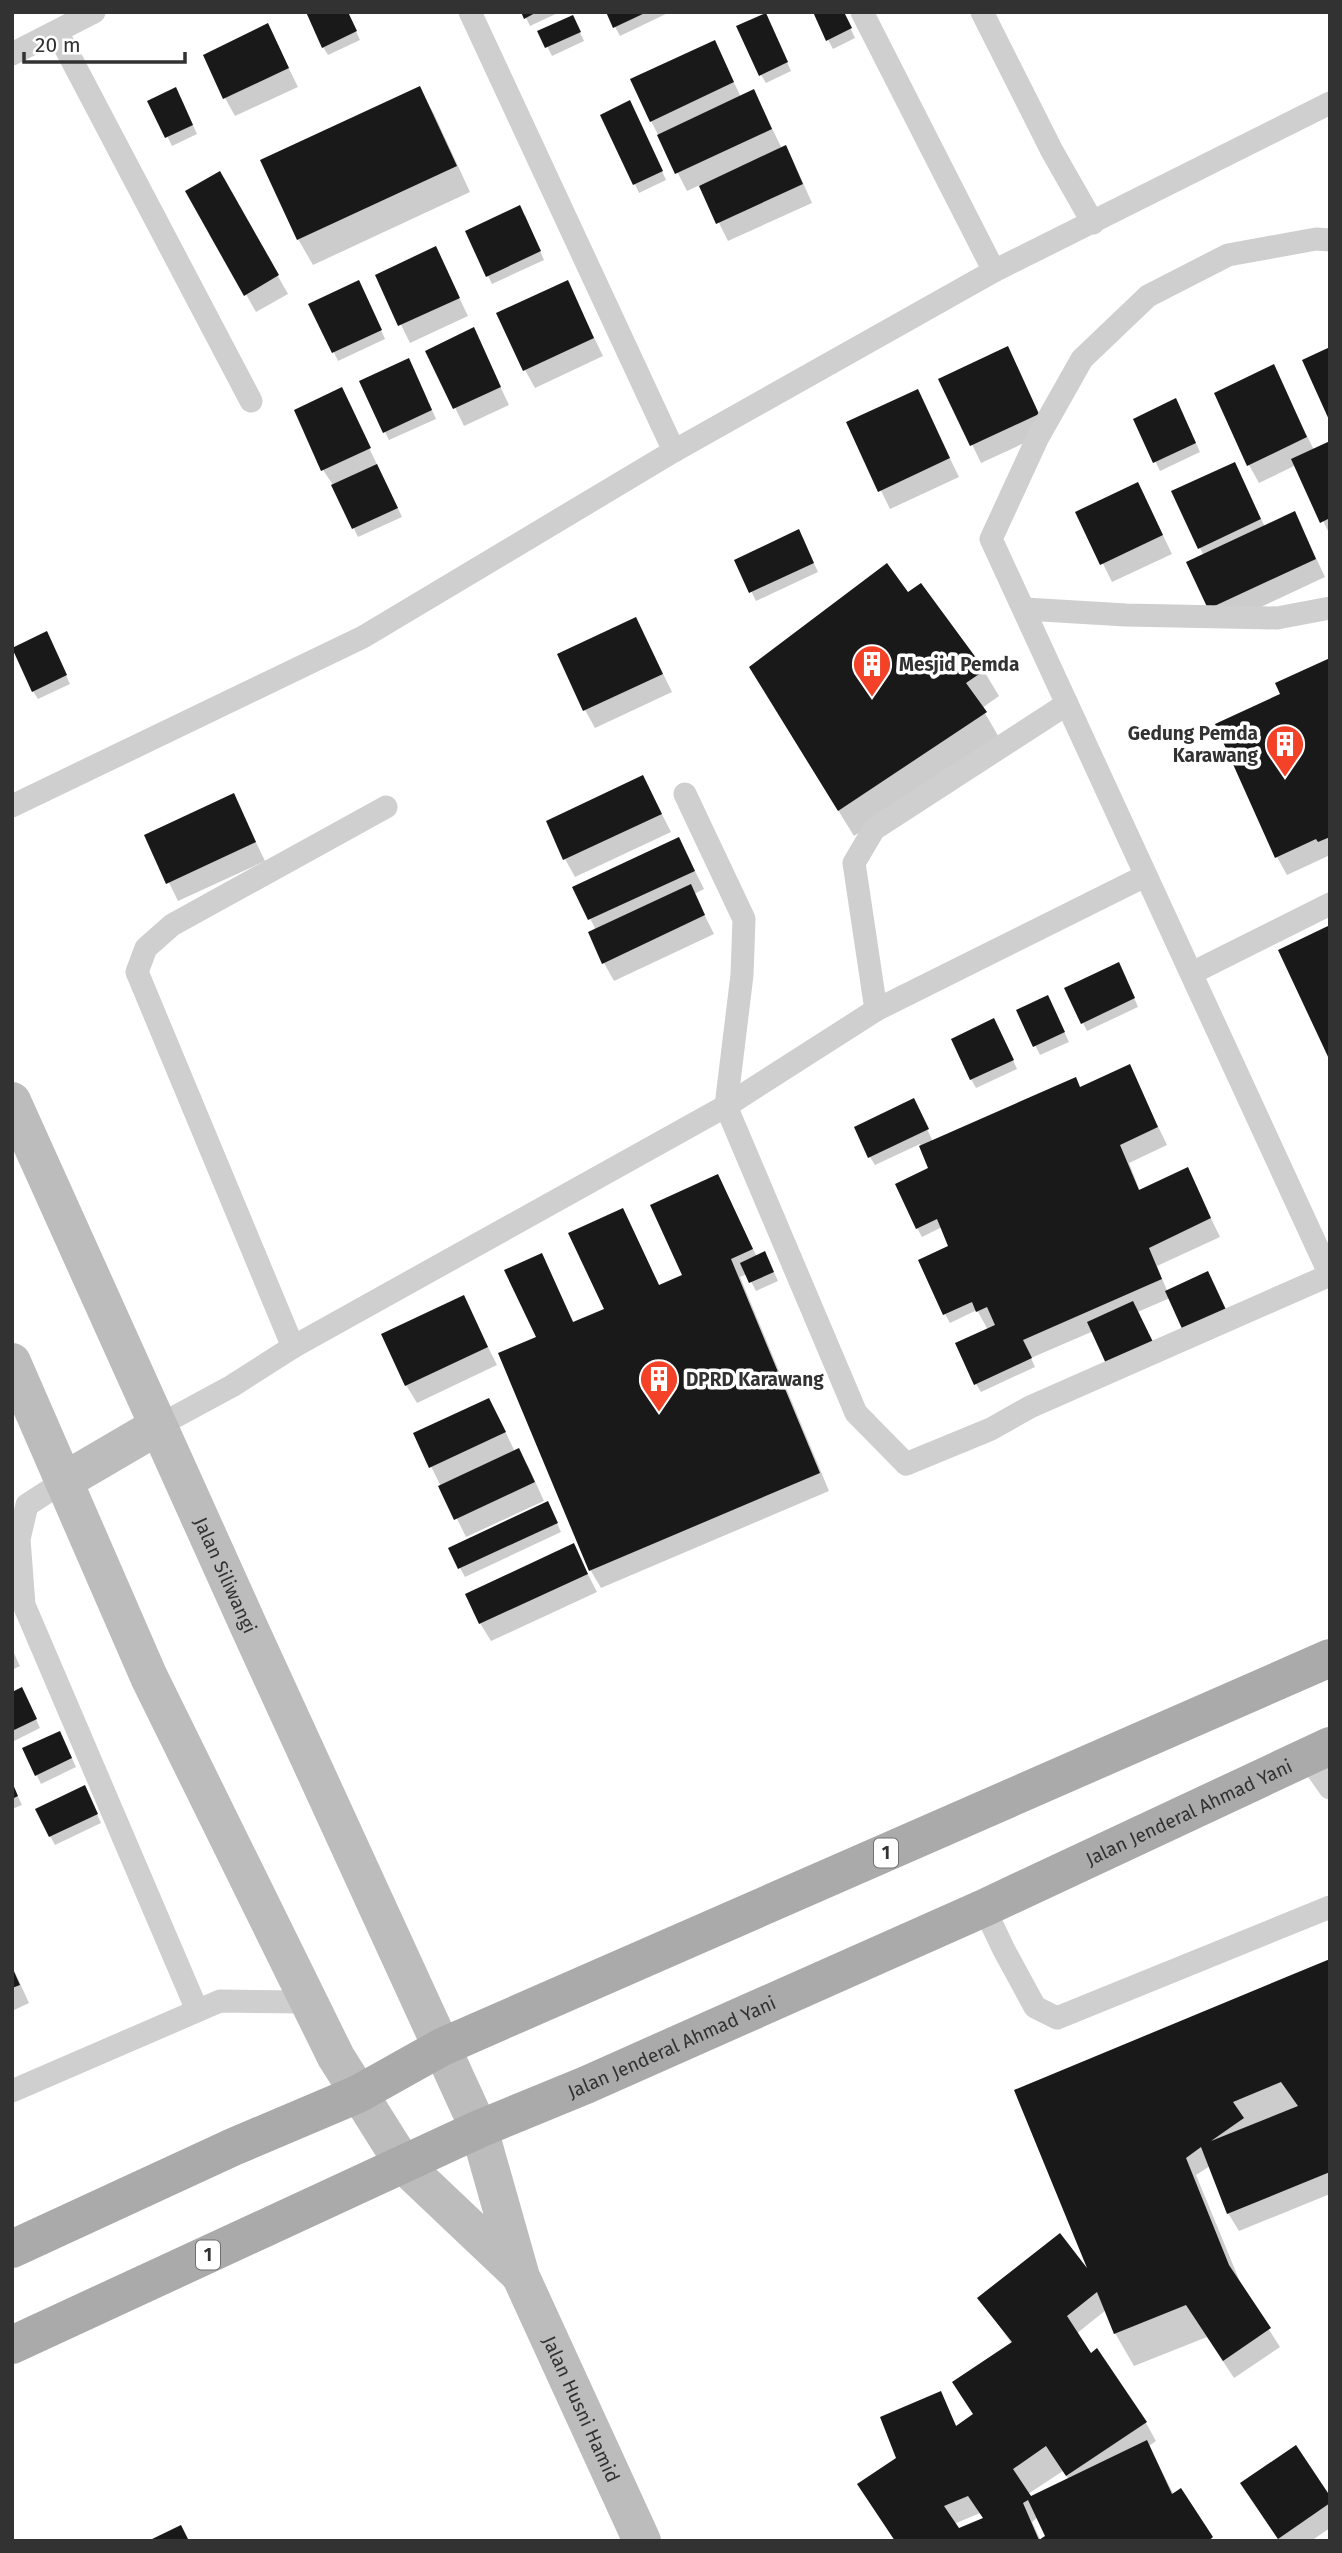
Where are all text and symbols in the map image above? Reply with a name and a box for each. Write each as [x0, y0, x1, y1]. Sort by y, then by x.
scale bar [24, 21, 186, 65]
text: 20 m [35, 32, 81, 58]
building icon: Mesjid Pemda [851, 643, 893, 698]
place label: Mesjid Pemda [899, 653, 1019, 676]
place label: Gedung Pemda Karawang [1128, 722, 1259, 767]
building icon: Gedung Pemda Karawang [1264, 723, 1306, 778]
building icon: DPRD Karawang [638, 1358, 680, 1413]
place label: DPRD Karawang [686, 1368, 824, 1391]
street label: Jalan Siliwangi [189, 1514, 261, 1637]
street label: Jalan Jenderal Ahmad Yani [1082, 1754, 1296, 1871]
road number: 1 [874, 1839, 898, 1868]
street label: Jalan Jenderal Ahmad Yani [564, 1991, 780, 2103]
road number: 1 [196, 2241, 220, 2270]
street label: Jalan Husni Hamid [537, 2332, 624, 2486]

